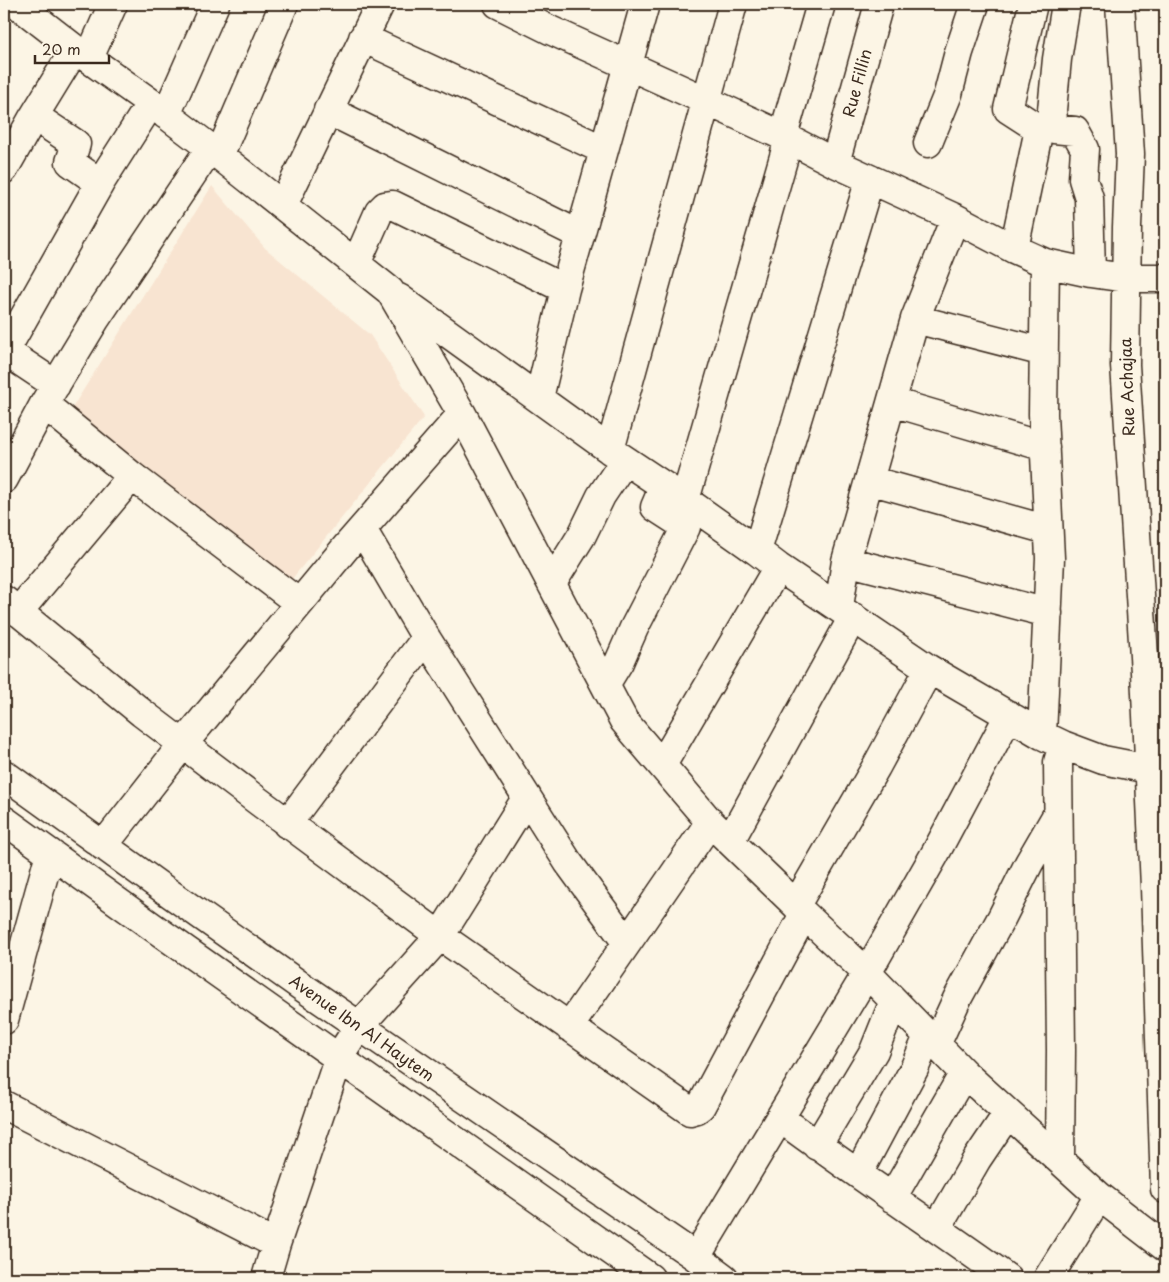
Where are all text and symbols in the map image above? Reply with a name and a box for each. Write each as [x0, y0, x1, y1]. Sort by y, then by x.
scale bar [35, 32, 109, 64]
text: 20 m [42, 37, 81, 60]
street label: Rue Fillin [835, 46, 877, 120]
street label: Rue Achajaa [1112, 337, 1140, 437]
street label: Avenue Ibn Al Haytem [285, 968, 440, 1086]

